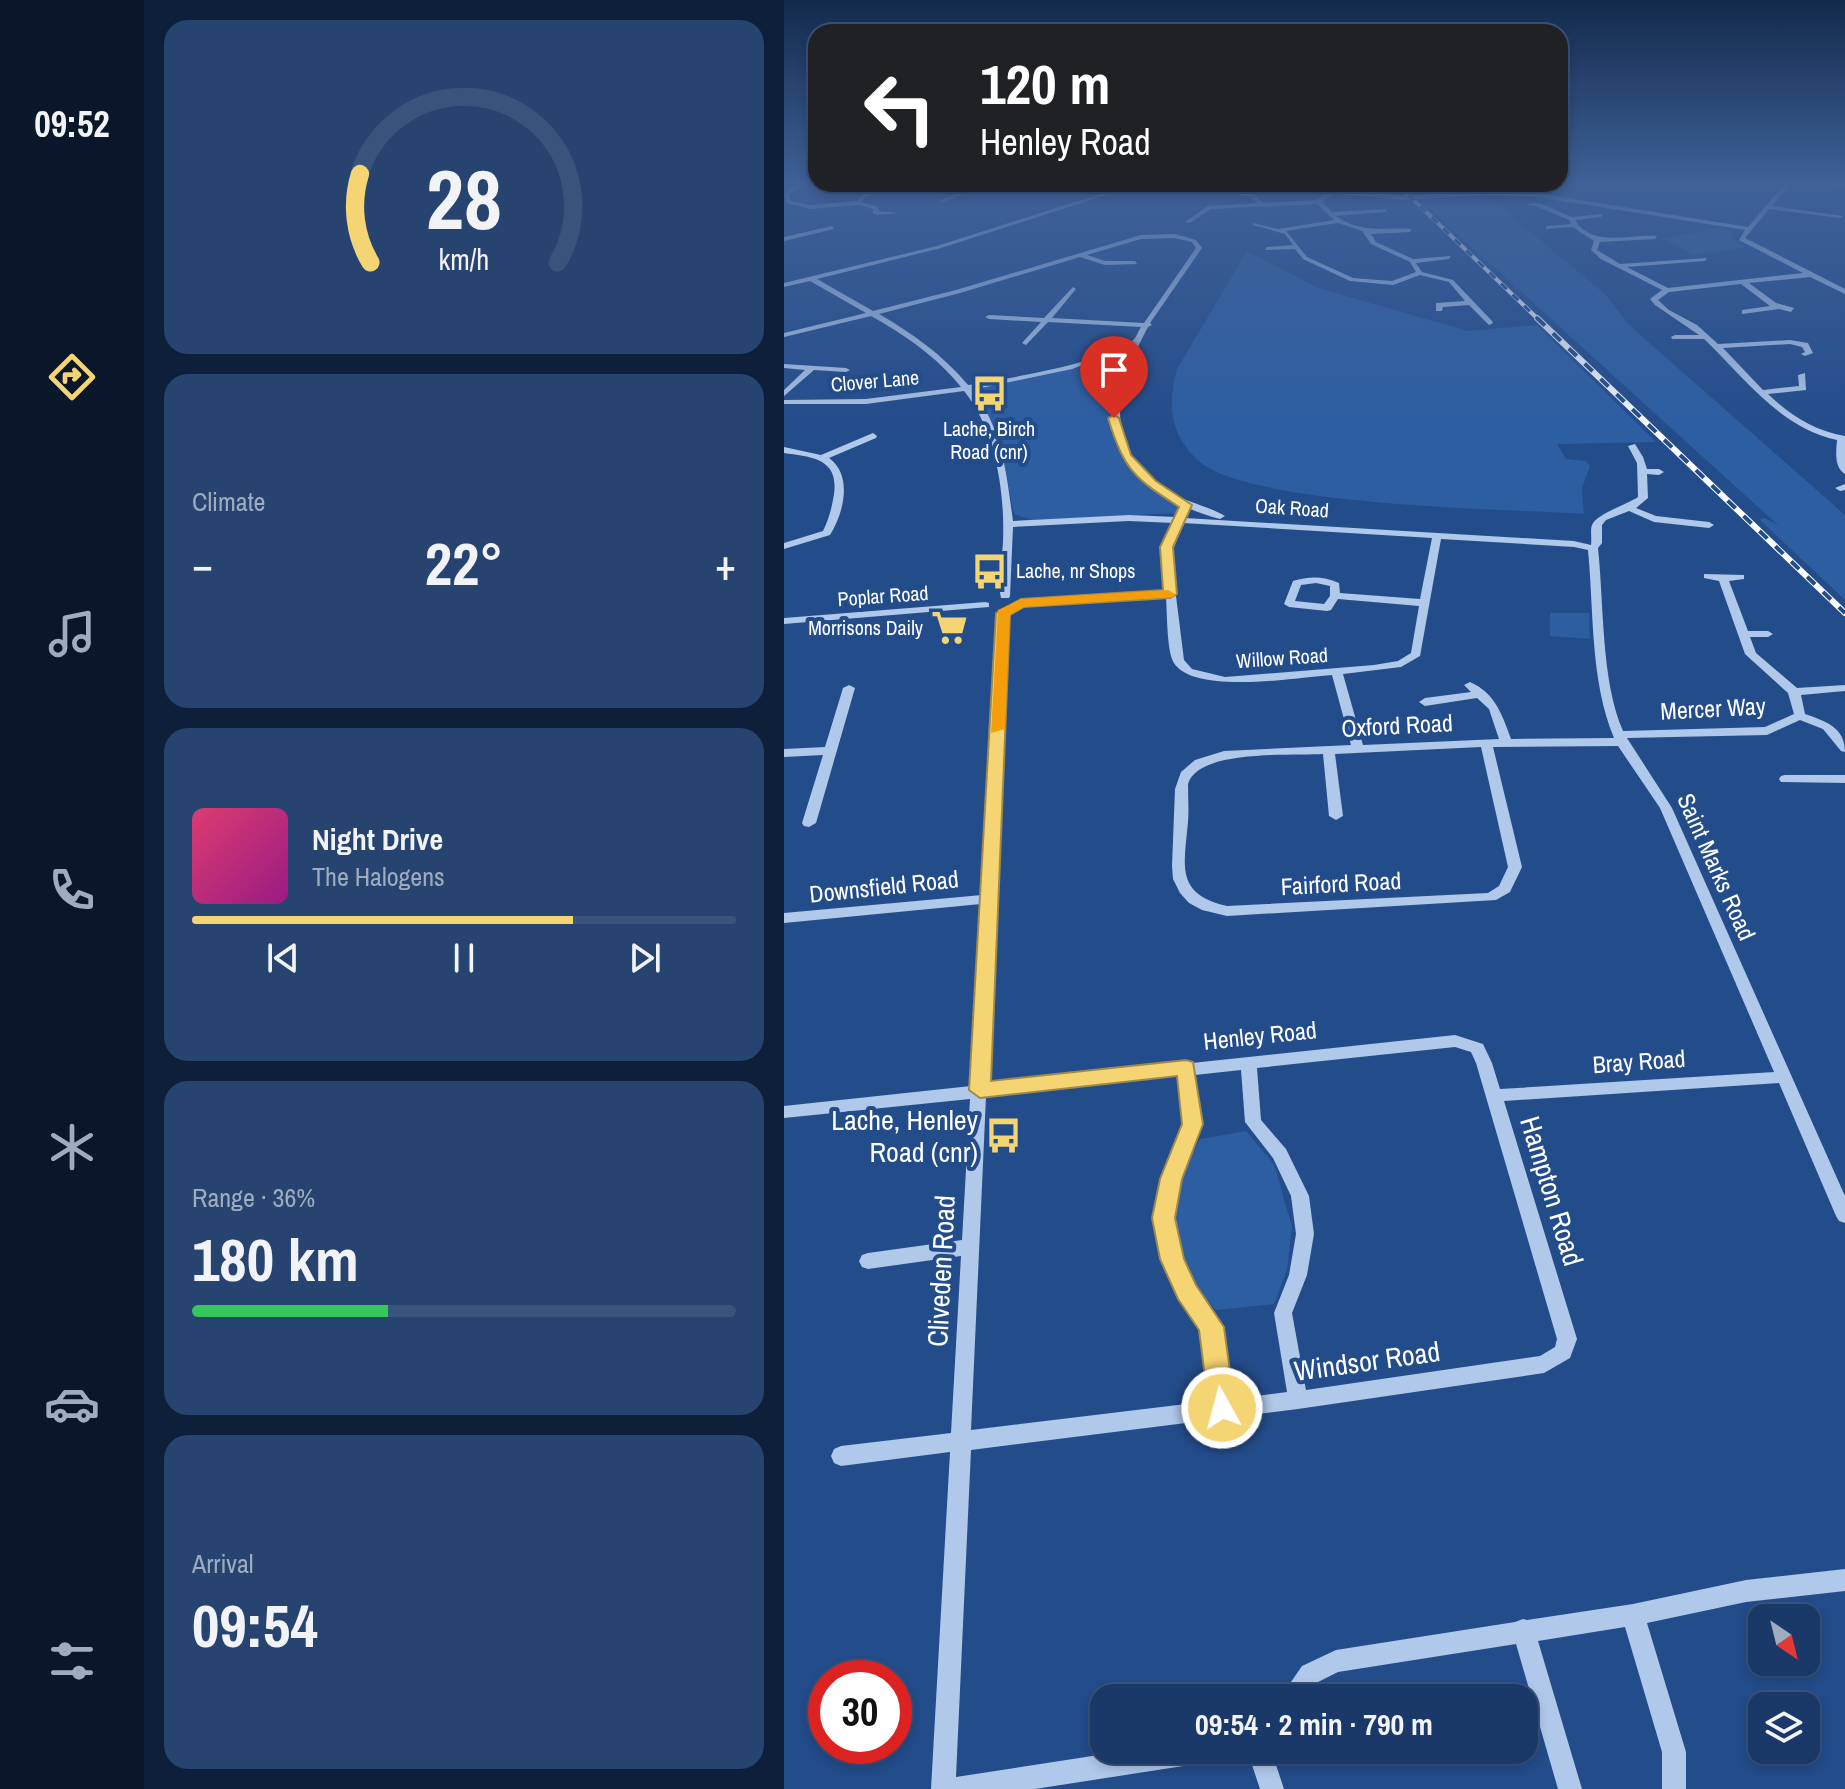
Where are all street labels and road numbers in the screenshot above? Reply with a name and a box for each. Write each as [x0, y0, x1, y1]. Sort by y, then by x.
street label: Clover Lane [830, 363, 920, 398]
street label: Oak Road [1254, 491, 1330, 524]
street label: Poplar Road [837, 579, 929, 612]
street label: Willow Road [1235, 641, 1329, 674]
street label: Mercer Way [1660, 689, 1767, 727]
street label: Oxford Road [1340, 706, 1453, 744]
street label: Saint Marks Road [1670, 788, 1764, 945]
street label: Downsfield Road [808, 862, 960, 910]
street label: Fairford Road [1280, 864, 1402, 902]
street label: Henley Road [1202, 1013, 1318, 1057]
street label: Bray Road [1591, 1042, 1686, 1080]
street label: Hampton Road [1511, 1112, 1593, 1270]
street label: Cliveden Road [918, 1194, 964, 1348]
street label: Windsor Road [1292, 1332, 1442, 1390]

